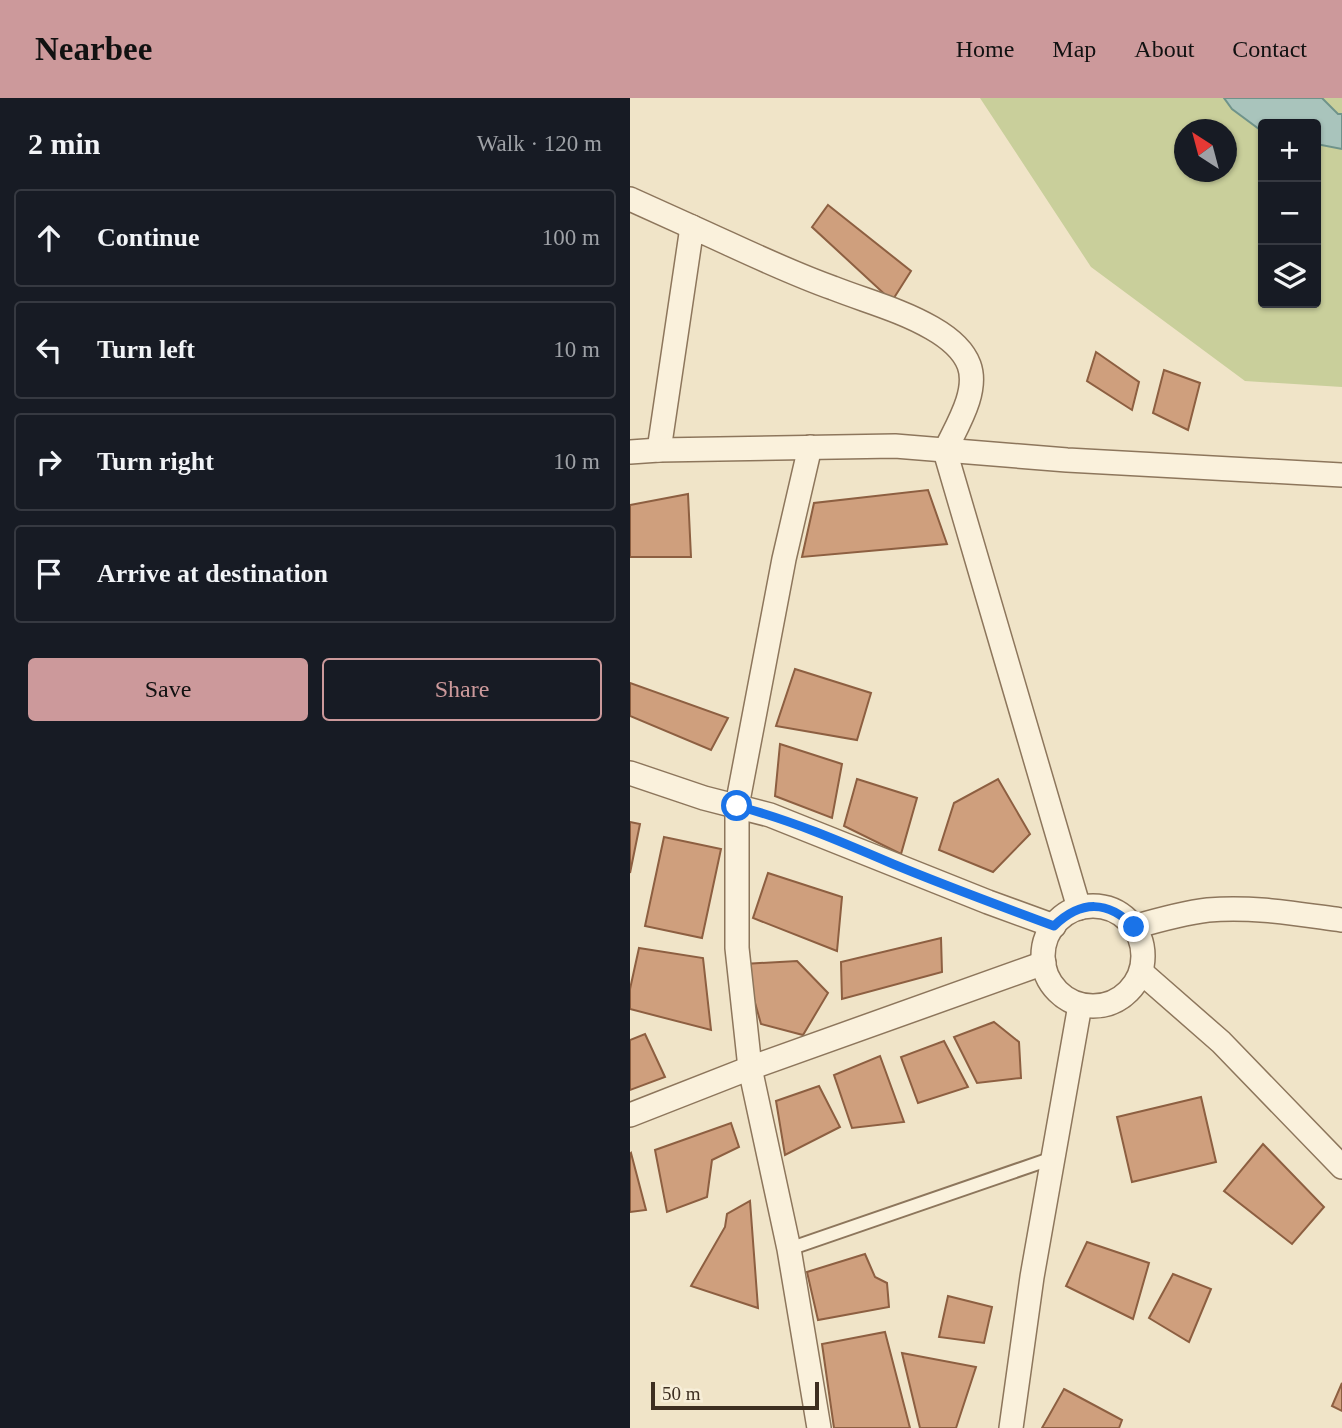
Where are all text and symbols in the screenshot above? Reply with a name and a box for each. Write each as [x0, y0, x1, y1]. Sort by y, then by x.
text: Nearbee [35, 31, 152, 67]
text: Home [956, 36, 1014, 62]
text: Map [1052, 36, 1096, 62]
text: About [1134, 36, 1194, 62]
text: Contact [1232, 36, 1307, 62]
north arrow [1174, 119, 1237, 182]
map controls [1258, 119, 1321, 308]
button: + [1258, 119, 1321, 182]
text: 2 min [28, 127, 101, 160]
text: Walk · 120 m [477, 131, 602, 156]
button: − [1258, 182, 1321, 245]
icon: ahead [30, 219, 68, 257]
text: Continue [97, 223, 200, 252]
text: 100 m [542, 225, 600, 250]
button: layers [1258, 245, 1321, 308]
icon: left [30, 331, 68, 369]
text: Turn left [97, 335, 195, 364]
text: 10 m [553, 337, 600, 362]
icon: right [30, 443, 68, 481]
text: Turn right [97, 447, 214, 476]
text: 10 m [553, 449, 600, 474]
icon: arrive [30, 555, 68, 593]
text: Arrive at destination [97, 559, 328, 588]
button: Save [28, 658, 308, 721]
button: Share [322, 658, 602, 721]
route start [721, 790, 752, 821]
route end [1118, 911, 1149, 942]
scale bar [651, 1379, 819, 1411]
text: 50 m [662, 1383, 701, 1404]

